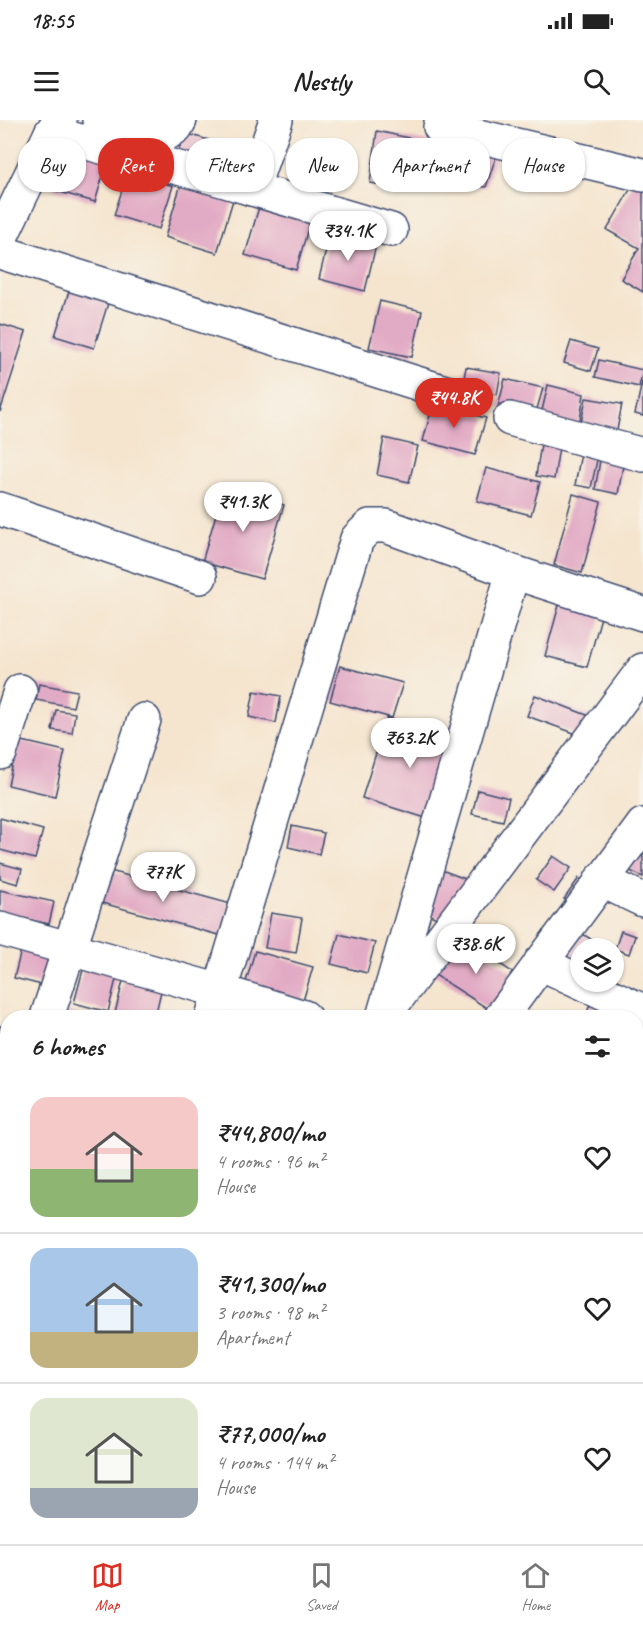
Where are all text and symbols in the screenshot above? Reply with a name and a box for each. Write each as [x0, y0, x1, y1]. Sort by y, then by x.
text: 18:55 [30, 7, 73, 35]
text: Nestly [292, 64, 351, 98]
icon: menu [30, 65, 63, 98]
icon: search [580, 65, 613, 98]
chip: Buy [18, 138, 86, 192]
chip: Rent [98, 138, 174, 192]
chip: Filters [186, 138, 274, 192]
chip: New [286, 138, 358, 192]
chip: Apartment [370, 138, 490, 192]
chip: House [502, 138, 585, 192]
pin: ₹34.1K [299, 211, 397, 262]
text: ₹34.1K [323, 218, 373, 243]
pin: ₹44.8K [405, 378, 503, 429]
text: ₹44.8K [429, 385, 479, 410]
pin: ₹41.3K [194, 482, 292, 533]
text: ₹41.3K [218, 489, 268, 514]
pin: ₹63.2K [361, 718, 459, 769]
text: ₹63.2K [385, 725, 435, 750]
pin: ₹77K [127, 852, 199, 903]
text: ₹77K [145, 859, 182, 884]
pin: ₹38.6K [427, 924, 525, 975]
text: ₹38.6K [451, 931, 501, 956]
map controls [570, 938, 624, 992]
button: layers [570, 938, 624, 992]
text: 6 homes [30, 1030, 104, 1063]
icon: filters [581, 1030, 614, 1063]
text: ₹44,800/mo [216, 1116, 325, 1149]
icon: home [78, 1121, 150, 1193]
icon: heart [581, 1141, 614, 1174]
text: 4 rooms · 96 m² [216, 1149, 324, 1174]
text: House [216, 1174, 255, 1199]
text: ₹41,300/mo [216, 1267, 325, 1300]
icon: home [78, 1272, 150, 1344]
icon: heart [581, 1292, 614, 1325]
text: 3 rooms · 98 m² [216, 1300, 324, 1325]
text: Apartment [216, 1325, 289, 1350]
text: ₹77,000/mo [216, 1417, 324, 1450]
icon: home [78, 1422, 150, 1494]
icon: heart [581, 1442, 614, 1475]
text: 4 rooms · 144 m² [216, 1450, 333, 1475]
text: House [216, 1475, 255, 1500]
tab: Map [91, 1559, 124, 1615]
tab: Saved [305, 1559, 338, 1615]
tab: Home [519, 1559, 552, 1615]

